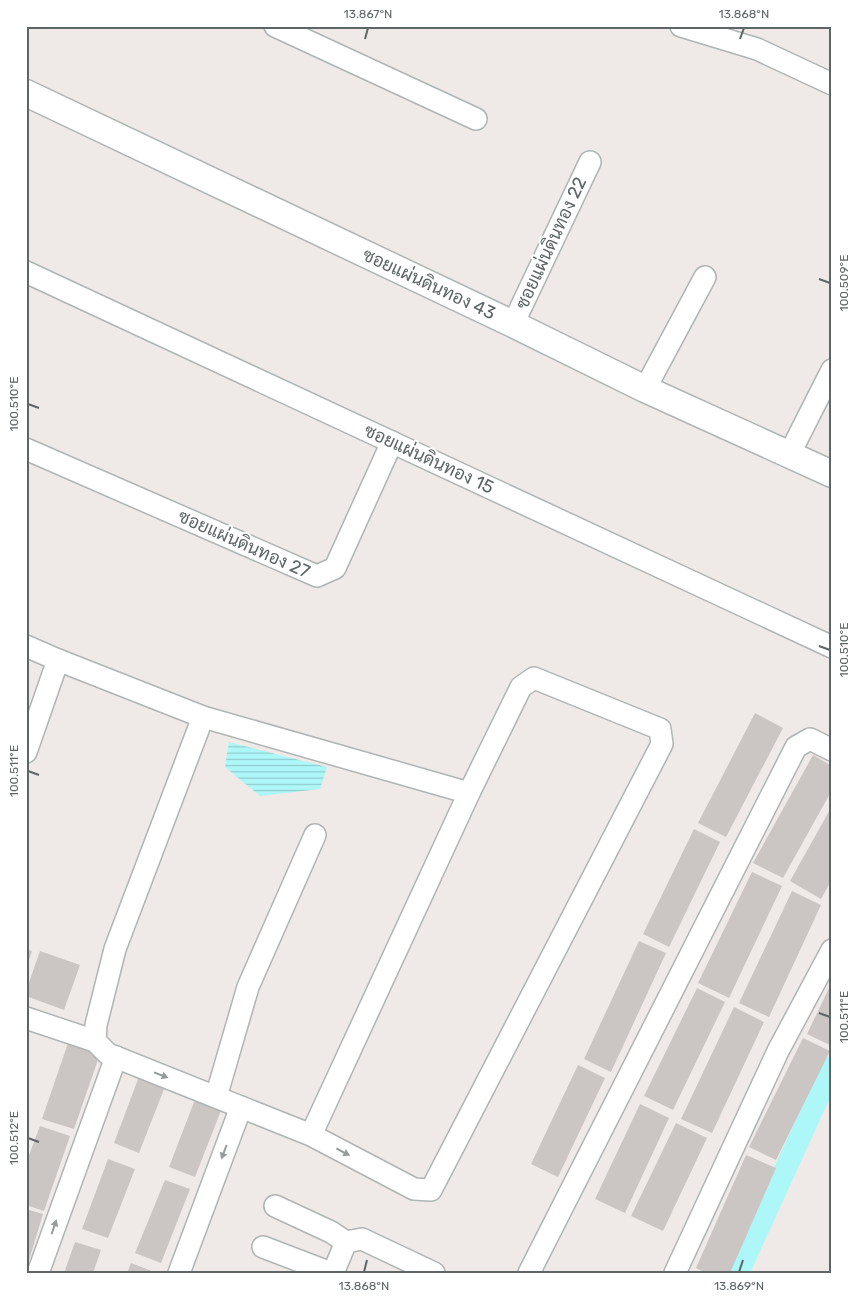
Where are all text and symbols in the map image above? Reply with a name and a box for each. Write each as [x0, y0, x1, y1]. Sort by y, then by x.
text: 13.867°N [344, 7, 392, 21]
text: 13.868°N [719, 7, 769, 21]
street label: ซอยแผ่นดินทอง 22 [510, 173, 591, 313]
street label: ซอยแผ่นดินทอง 43 [359, 243, 499, 324]
text: 100.509°E [837, 254, 851, 312]
text: 100.510°E [7, 377, 21, 431]
street label: ซอยแผ่นดินทอง 15 [361, 418, 498, 499]
street label: ซอยแผ่นดินทอง 27 [175, 504, 314, 583]
text: 100.510°E [837, 623, 851, 677]
text: 100.511°E [7, 745, 21, 797]
text: 100.511°E [837, 991, 851, 1043]
one-way arrow [154, 1071, 169, 1079]
text: 100.512°E [7, 1111, 21, 1165]
one-way arrow [220, 1145, 227, 1160]
one-way arrow [336, 1148, 350, 1156]
one-way arrow [51, 1219, 59, 1234]
text: 13.868°N [339, 1279, 389, 1293]
text: 13.869°N [714, 1279, 764, 1293]

